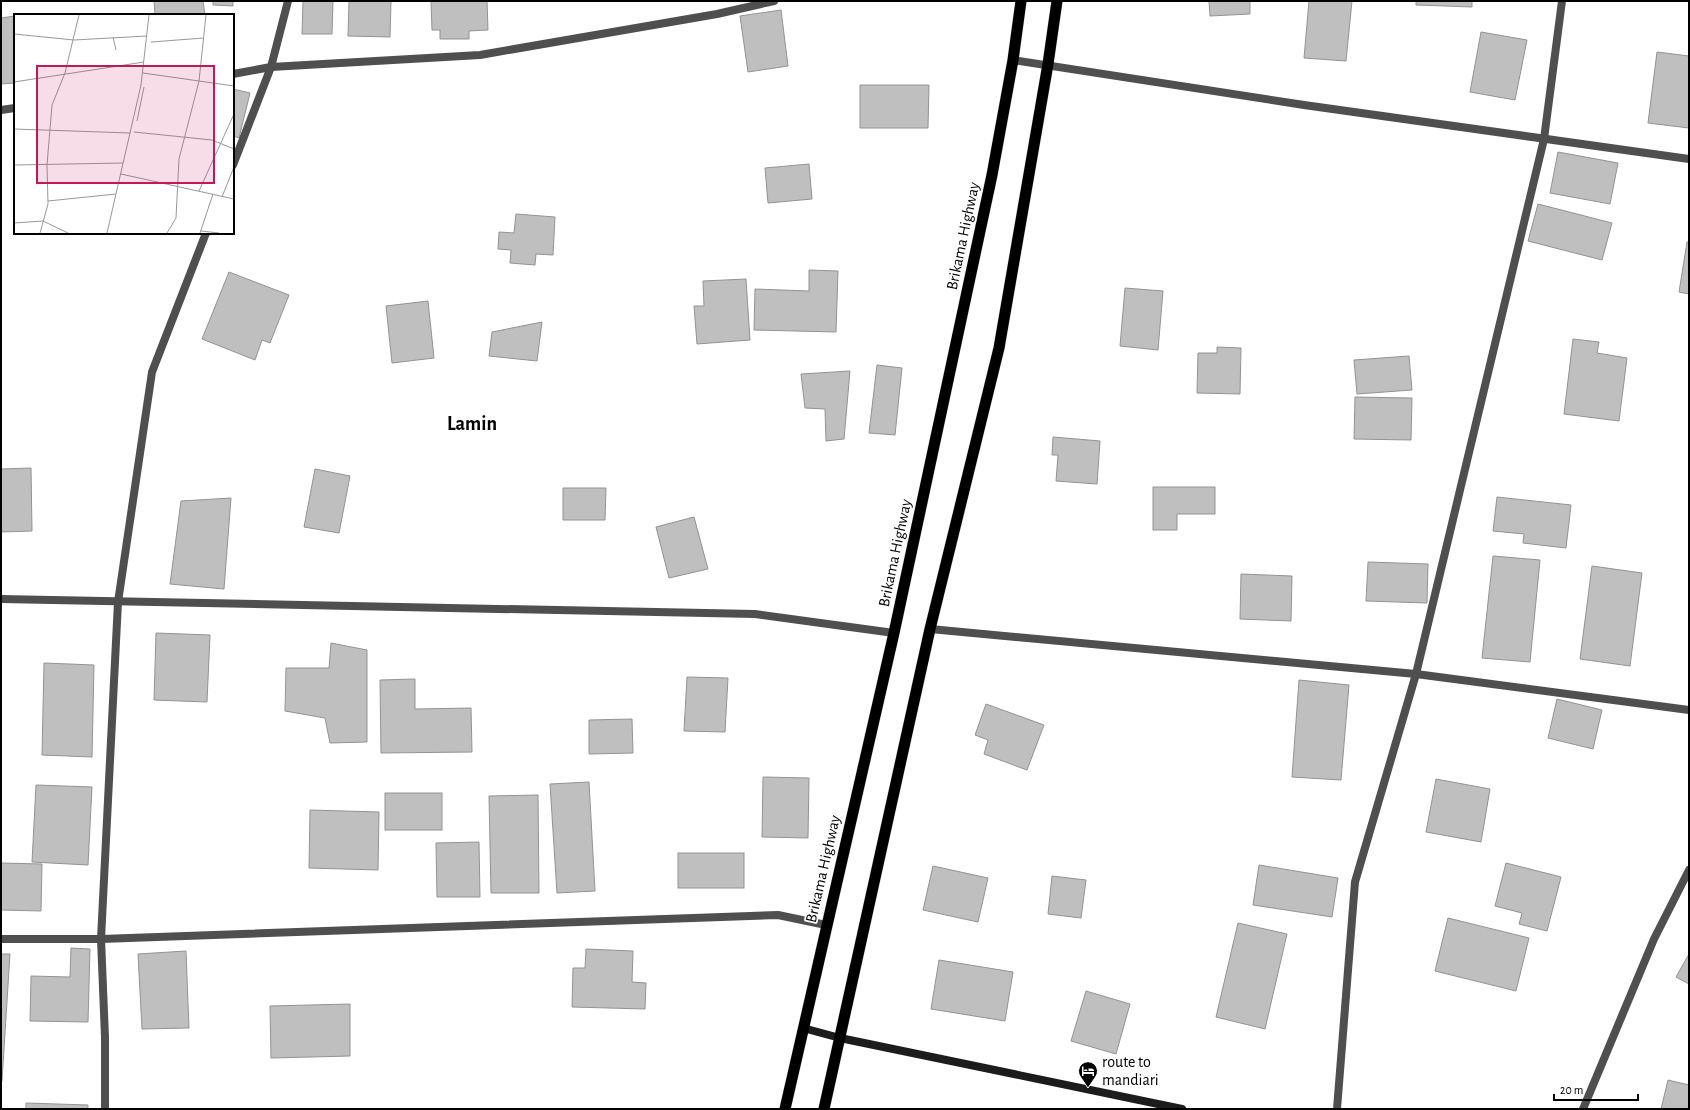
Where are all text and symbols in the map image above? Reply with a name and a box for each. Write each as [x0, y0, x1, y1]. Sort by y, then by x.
inset map [14, 14, 234, 234]
street label: Brikama Highway [944, 181, 983, 292]
district label: Lamin [447, 414, 497, 434]
street label: Brikama Highway [876, 498, 915, 609]
street label: Brikama Highway [803, 814, 844, 924]
place label: route to mandiari [1102, 1054, 1159, 1088]
hotel icon: route to mandiari [1077, 1060, 1099, 1088]
scale bar [1554, 1076, 1638, 1102]
text: 20 m [1560, 1084, 1583, 1096]

